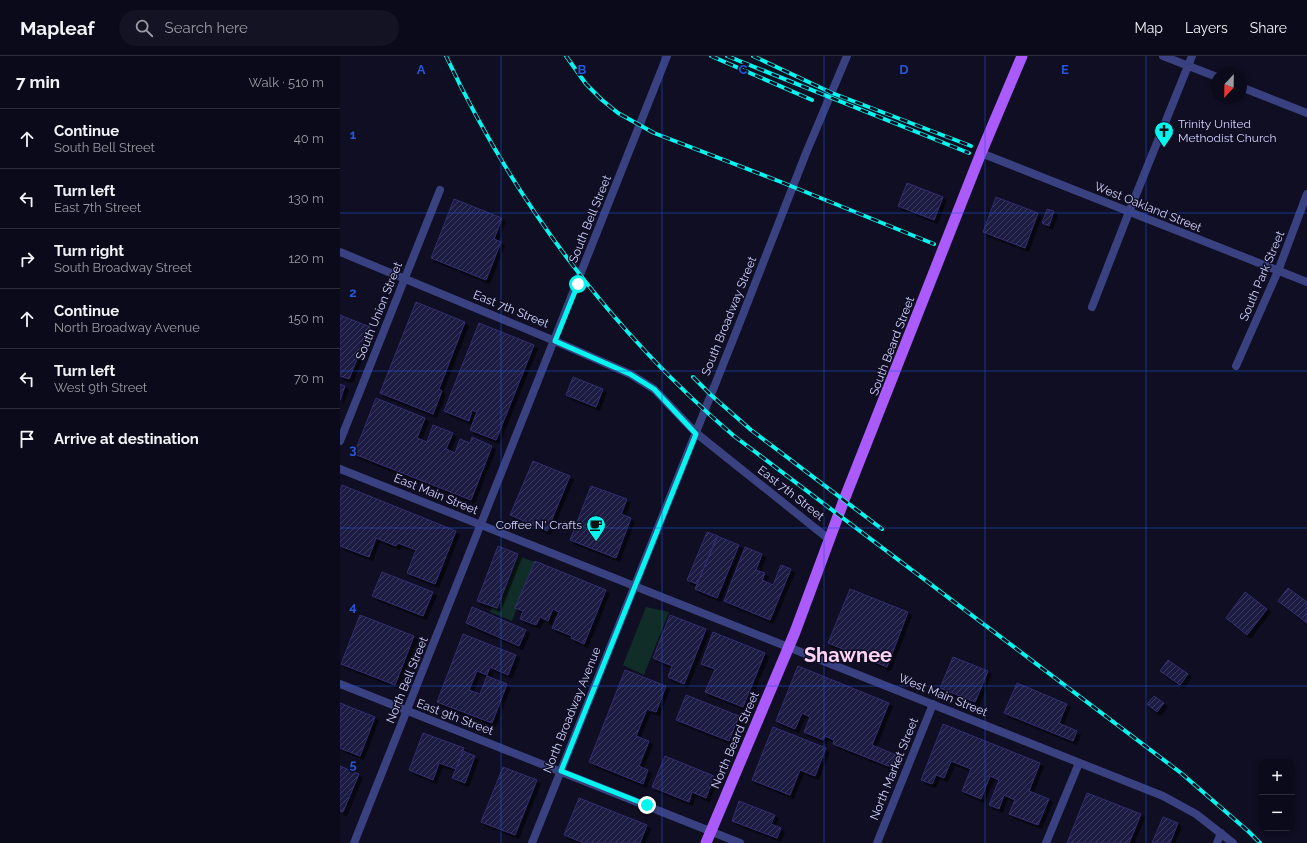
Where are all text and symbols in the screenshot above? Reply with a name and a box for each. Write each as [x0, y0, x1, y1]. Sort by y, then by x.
search box [119, 10, 399, 46]
text: Mapleaf [20, 17, 95, 39]
icon: search [133, 17, 155, 39]
text: Search here [165, 19, 248, 37]
text: Map [1135, 20, 1163, 36]
text: Layers [1185, 20, 1228, 36]
text: Share [1250, 20, 1287, 36]
text: A [417, 62, 426, 77]
text: B [578, 62, 587, 77]
text: C [739, 62, 748, 77]
text: D [899, 62, 909, 77]
text: E [1061, 62, 1069, 77]
north arrow [1211, 68, 1247, 104]
text: 7 min [16, 72, 60, 92]
text: Walk · 510 m [249, 75, 324, 90]
place label: Trinity United Methodist Church [1178, 117, 1276, 145]
church icon: Trinity United Methodist Church [1153, 120, 1175, 148]
text: Continue [54, 122, 119, 140]
text: 1 [350, 127, 357, 142]
icon: ahead [16, 128, 38, 150]
text: 40 m [294, 131, 324, 146]
text: South Bell Street [54, 140, 155, 155]
street label: South Bell Street [566, 173, 614, 265]
street label: West Oakland Street [1092, 179, 1204, 235]
text: Turn left [54, 182, 115, 200]
icon: left [16, 188, 38, 210]
text: 130 m [288, 191, 324, 206]
text: East 7th Street [54, 200, 141, 215]
street label: South Park Street [1237, 229, 1287, 323]
text: Turn right [54, 242, 124, 260]
icon: right [16, 248, 38, 270]
text: 120 m [288, 251, 324, 266]
street label: South Broadway Street [699, 254, 759, 378]
text: South Broadway Street [54, 260, 192, 275]
street label: South Union Street [353, 260, 405, 362]
route start [569, 275, 587, 293]
text: 2 [349, 285, 357, 300]
street label: East 7th Street [471, 287, 551, 331]
street label: South Beard Street [867, 294, 917, 398]
text: Continue [54, 302, 119, 320]
icon: ahead [16, 308, 38, 330]
text: 150 m [288, 311, 324, 326]
text: North Broadway Avenue [54, 320, 200, 335]
text: Turn left [54, 362, 115, 380]
icon: left [16, 368, 38, 390]
text: 70 m [294, 371, 324, 386]
text: West 9th Street [54, 380, 147, 395]
icon: arrive [16, 428, 38, 450]
text: Arrive at destination [54, 430, 199, 448]
text: 3 [349, 442, 357, 457]
street label: East 7th Street [755, 463, 827, 523]
street label: East Main Street [392, 471, 480, 517]
cafe icon: Coffee N' Crafts [585, 514, 607, 542]
place label: Coffee N' Crafts [496, 518, 582, 532]
text: 4 [349, 599, 357, 614]
street label: North Bell Street [383, 635, 431, 725]
district label: Shawnee [804, 643, 892, 667]
street label: North Broadway Avenue [540, 645, 604, 775]
street label: West Main Street [897, 671, 989, 719]
street label: North Beard Street [708, 689, 762, 791]
street label: East 9th Street [415, 696, 495, 738]
street label: North Market Street [867, 716, 921, 822]
text: 5 [349, 757, 357, 772]
map controls [1259, 759, 1295, 831]
button: + [1259, 759, 1295, 795]
button: − [1259, 795, 1295, 831]
route end [638, 796, 656, 814]

